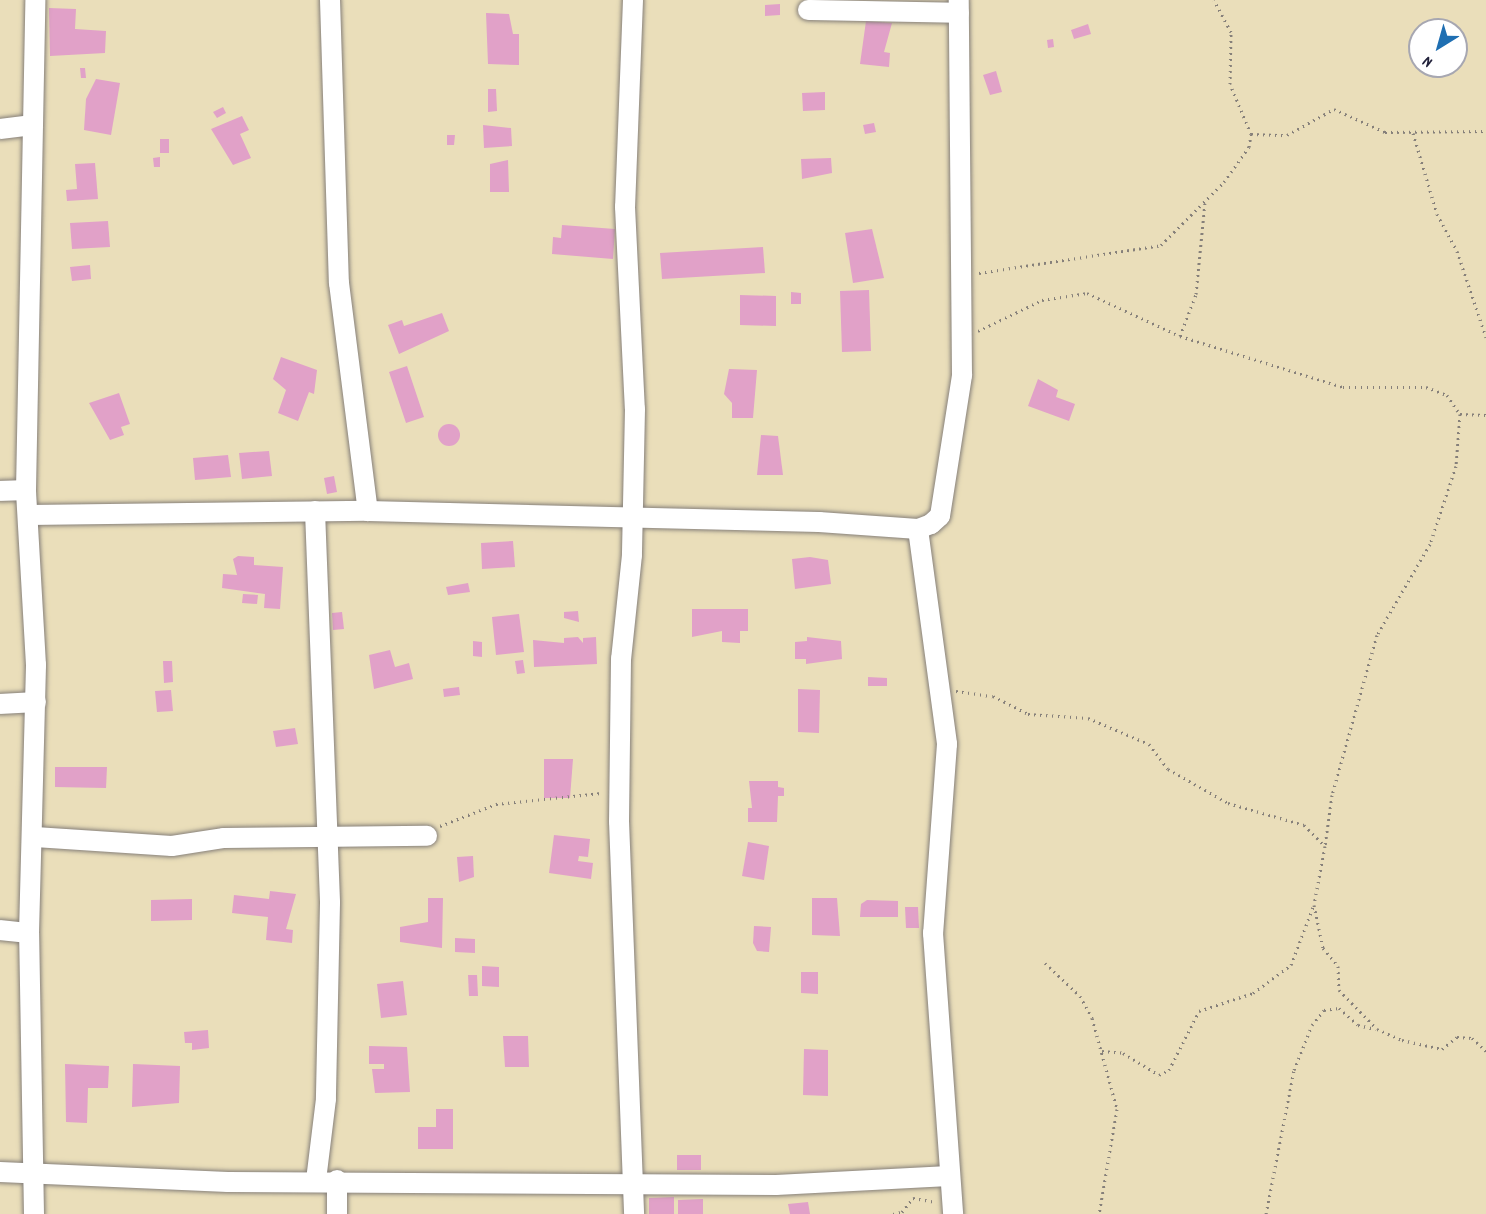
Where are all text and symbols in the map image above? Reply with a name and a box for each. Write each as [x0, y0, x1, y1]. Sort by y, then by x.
north arrow [1408, 18, 1468, 78]
text: N [1418, 50, 1438, 73]

